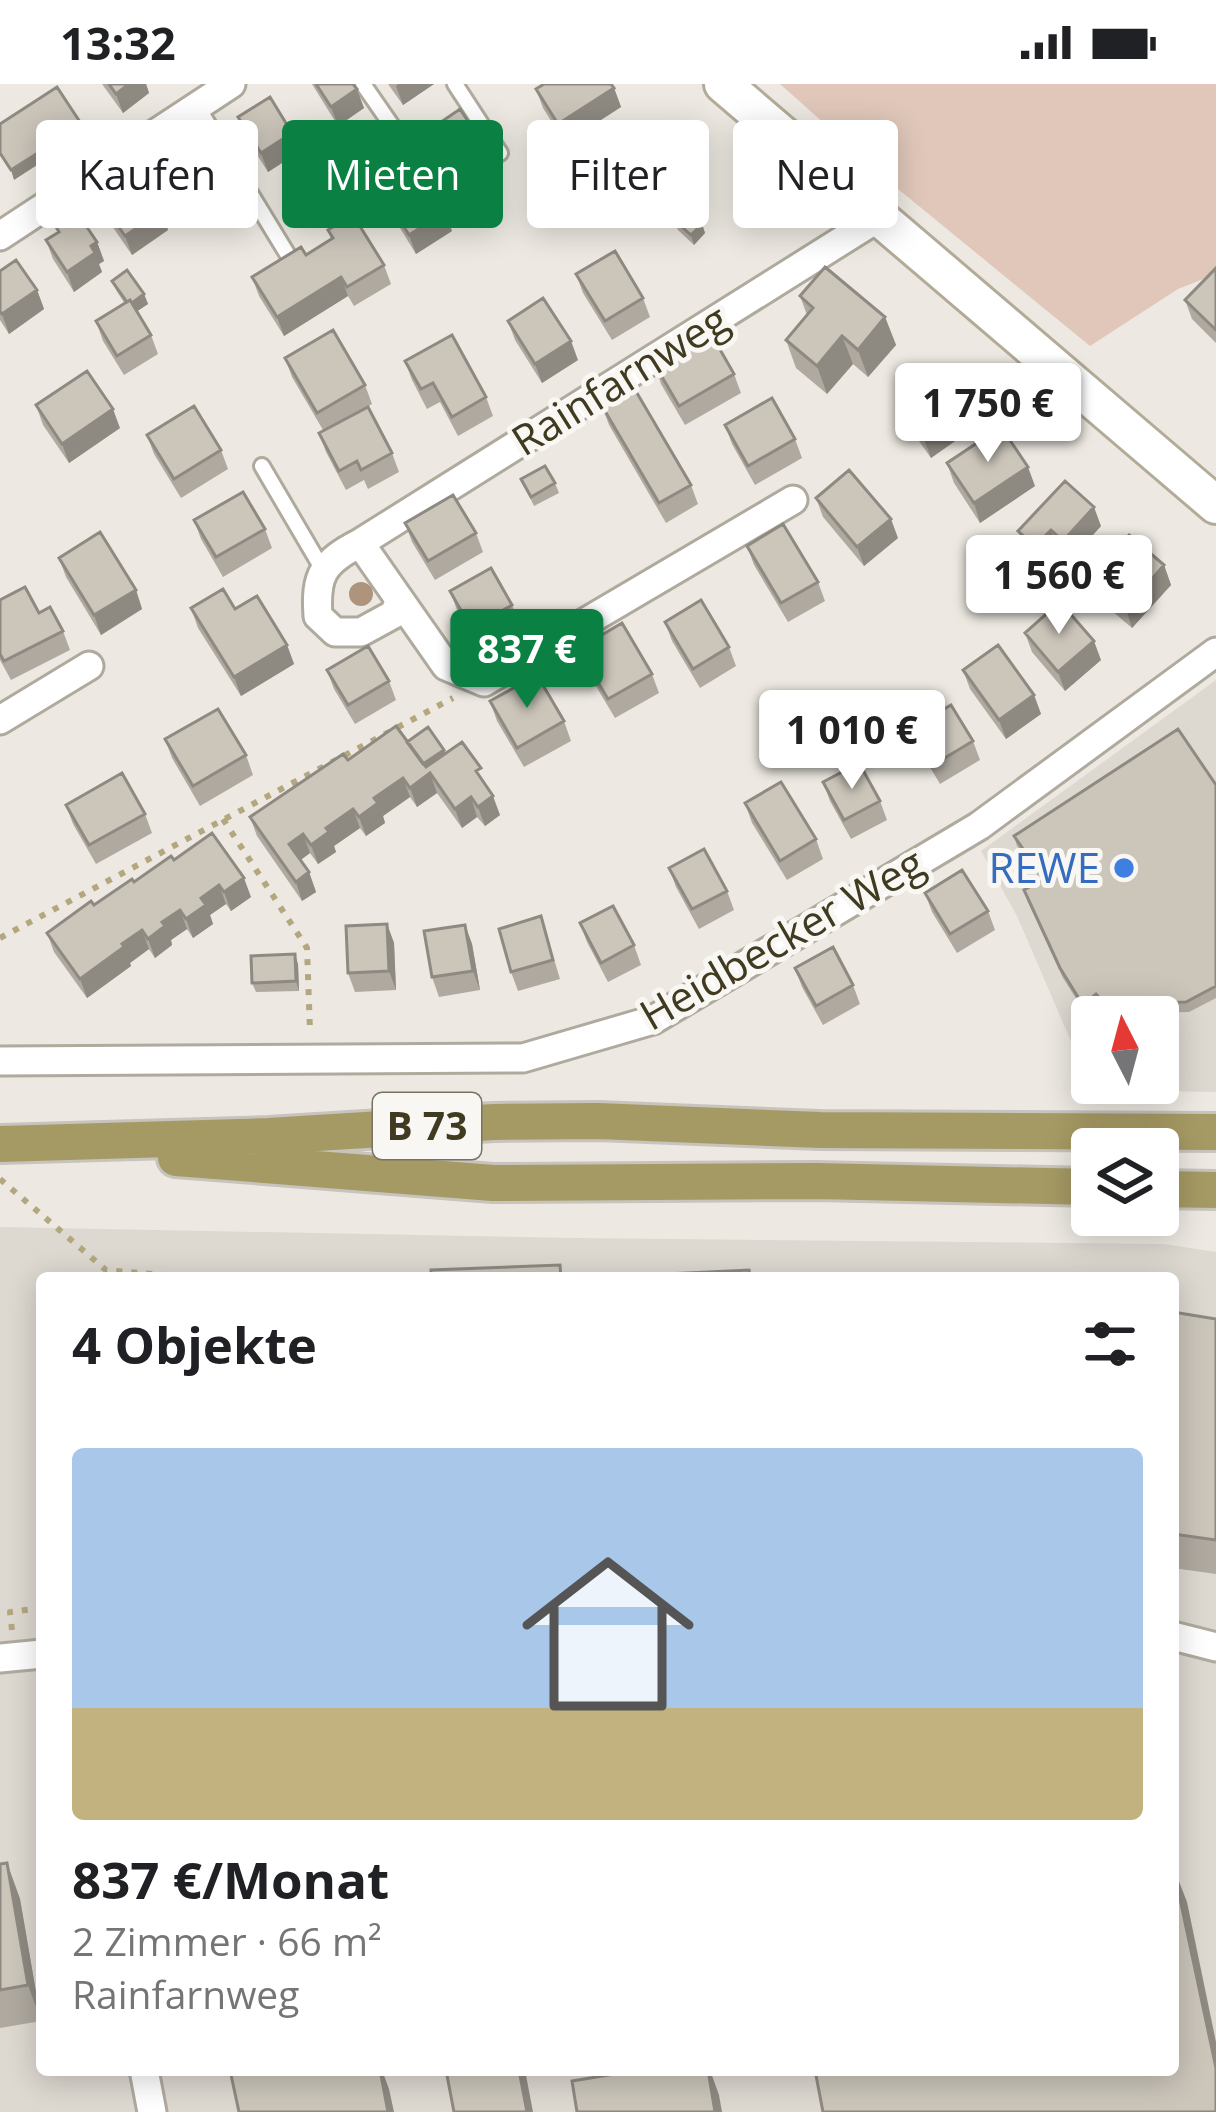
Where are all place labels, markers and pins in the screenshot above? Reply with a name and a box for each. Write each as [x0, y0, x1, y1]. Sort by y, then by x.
pin: 1 750 € [877, 363, 1099, 465]
pin: 1 560 € [948, 535, 1170, 637]
pin: 837 € [443, 609, 611, 711]
pin: 1 010 € [741, 690, 963, 792]
place label: REWE [989, 838, 1100, 895]
marker: REWE [1111, 855, 1137, 881]

